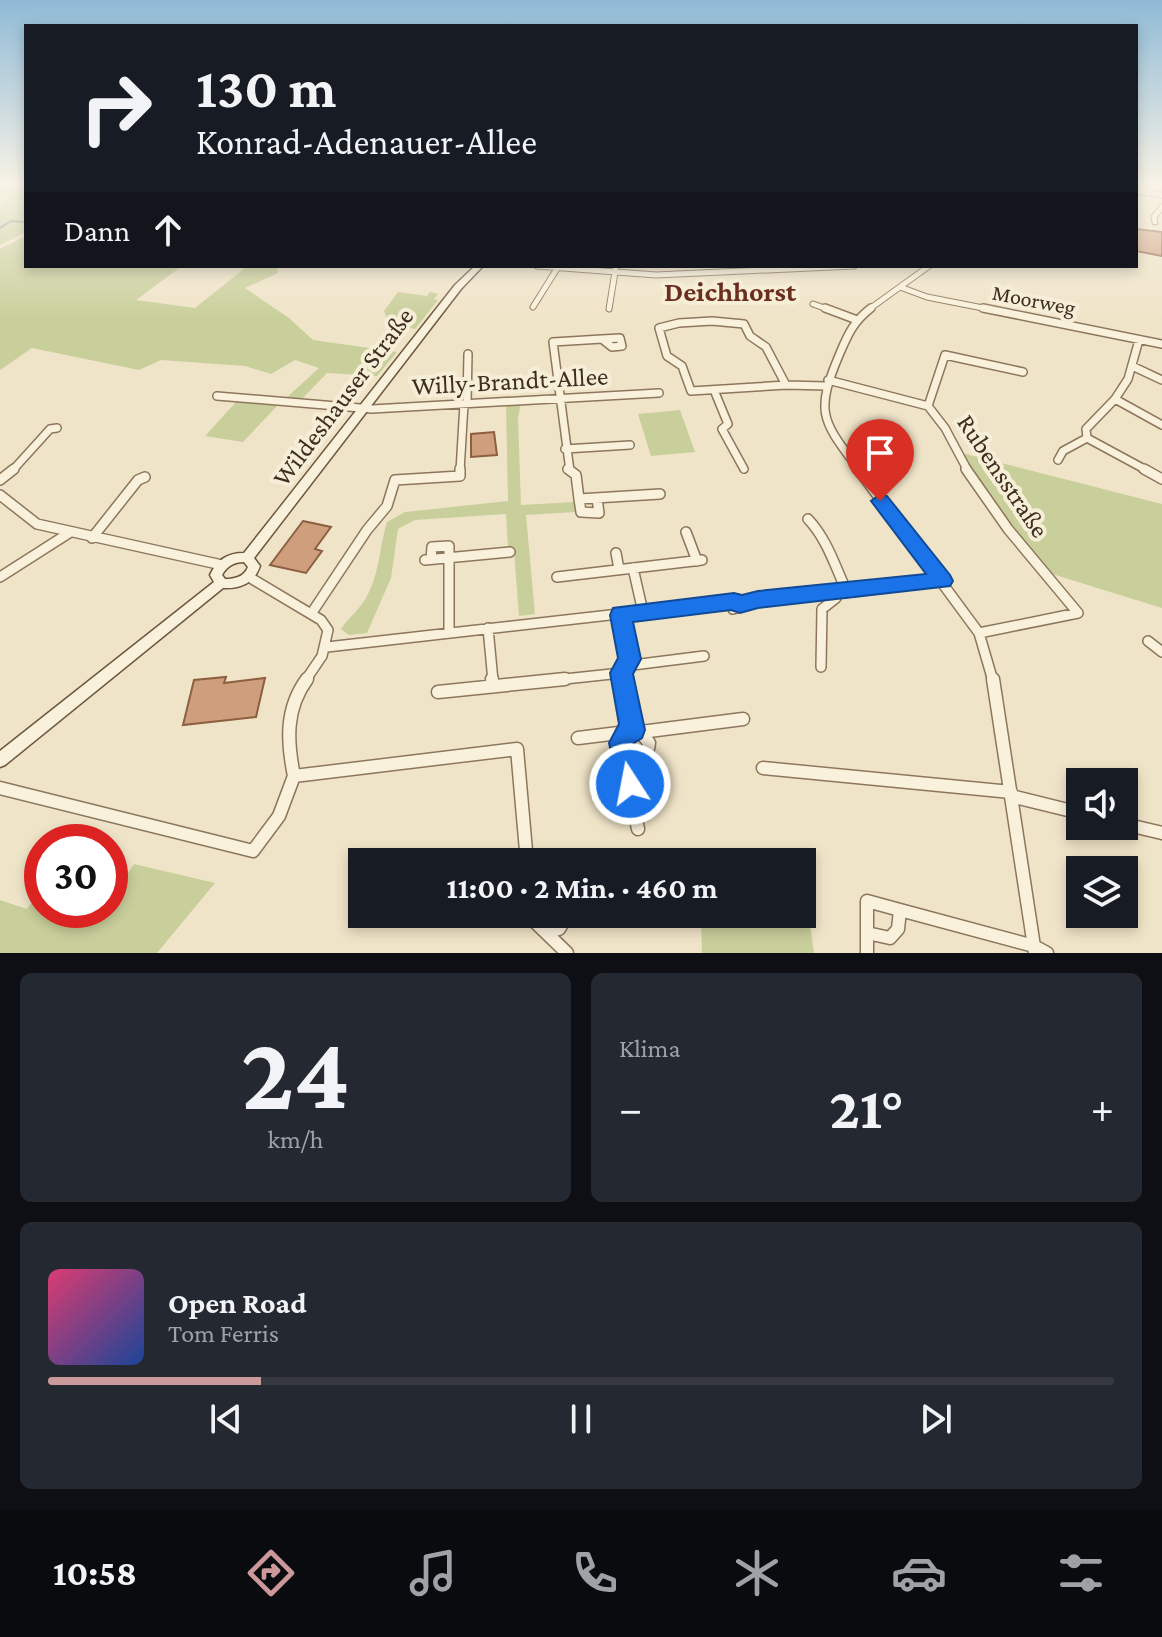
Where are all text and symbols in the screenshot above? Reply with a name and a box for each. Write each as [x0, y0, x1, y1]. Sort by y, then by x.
icon: right [64, 56, 168, 160]
text: 130 m [196, 57, 337, 119]
text: Konrad-Adenauer-Allee [196, 122, 537, 162]
icon: ahead [146, 208, 190, 252]
text: Dann [64, 214, 130, 247]
district label: Deichhorst [664, 276, 797, 307]
street label: Moorweg [990, 280, 1078, 320]
street label: Wildeshauser Straße [267, 302, 419, 492]
street label: Willy-Brandt-Allee [411, 361, 609, 401]
street label: Rubensstraße [951, 409, 1055, 543]
pin [846, 419, 914, 501]
icon: arrive [858, 431, 902, 475]
position arrow [588, 742, 672, 826]
map controls [1066, 768, 1138, 928]
button: sound [1066, 768, 1138, 840]
speed limit sign: 30 [24, 824, 128, 928]
button: layers [1066, 856, 1138, 928]
text: 11:00 · 2 Min. · 460 m [446, 871, 718, 904]
text: 24 [241, 1015, 350, 1130]
text: Klima [619, 1034, 681, 1063]
text: 21° [829, 1074, 904, 1141]
text: − [619, 1084, 642, 1132]
text: + [1091, 1084, 1114, 1132]
text: km/h [267, 1125, 324, 1154]
text: Open Road [168, 1286, 307, 1319]
text: Tom Ferris [168, 1319, 279, 1348]
icon: previous [204, 1397, 248, 1441]
icon: pause [559, 1397, 603, 1441]
icon: next [914, 1397, 958, 1441]
icon: directions [243, 1545, 299, 1601]
icon: music [405, 1545, 461, 1601]
icon: phone [567, 1545, 623, 1601]
icon: climate [729, 1545, 785, 1601]
icon: car [891, 1545, 947, 1601]
icon: filters [1053, 1545, 1109, 1601]
text: 10:58 [53, 1553, 137, 1593]

